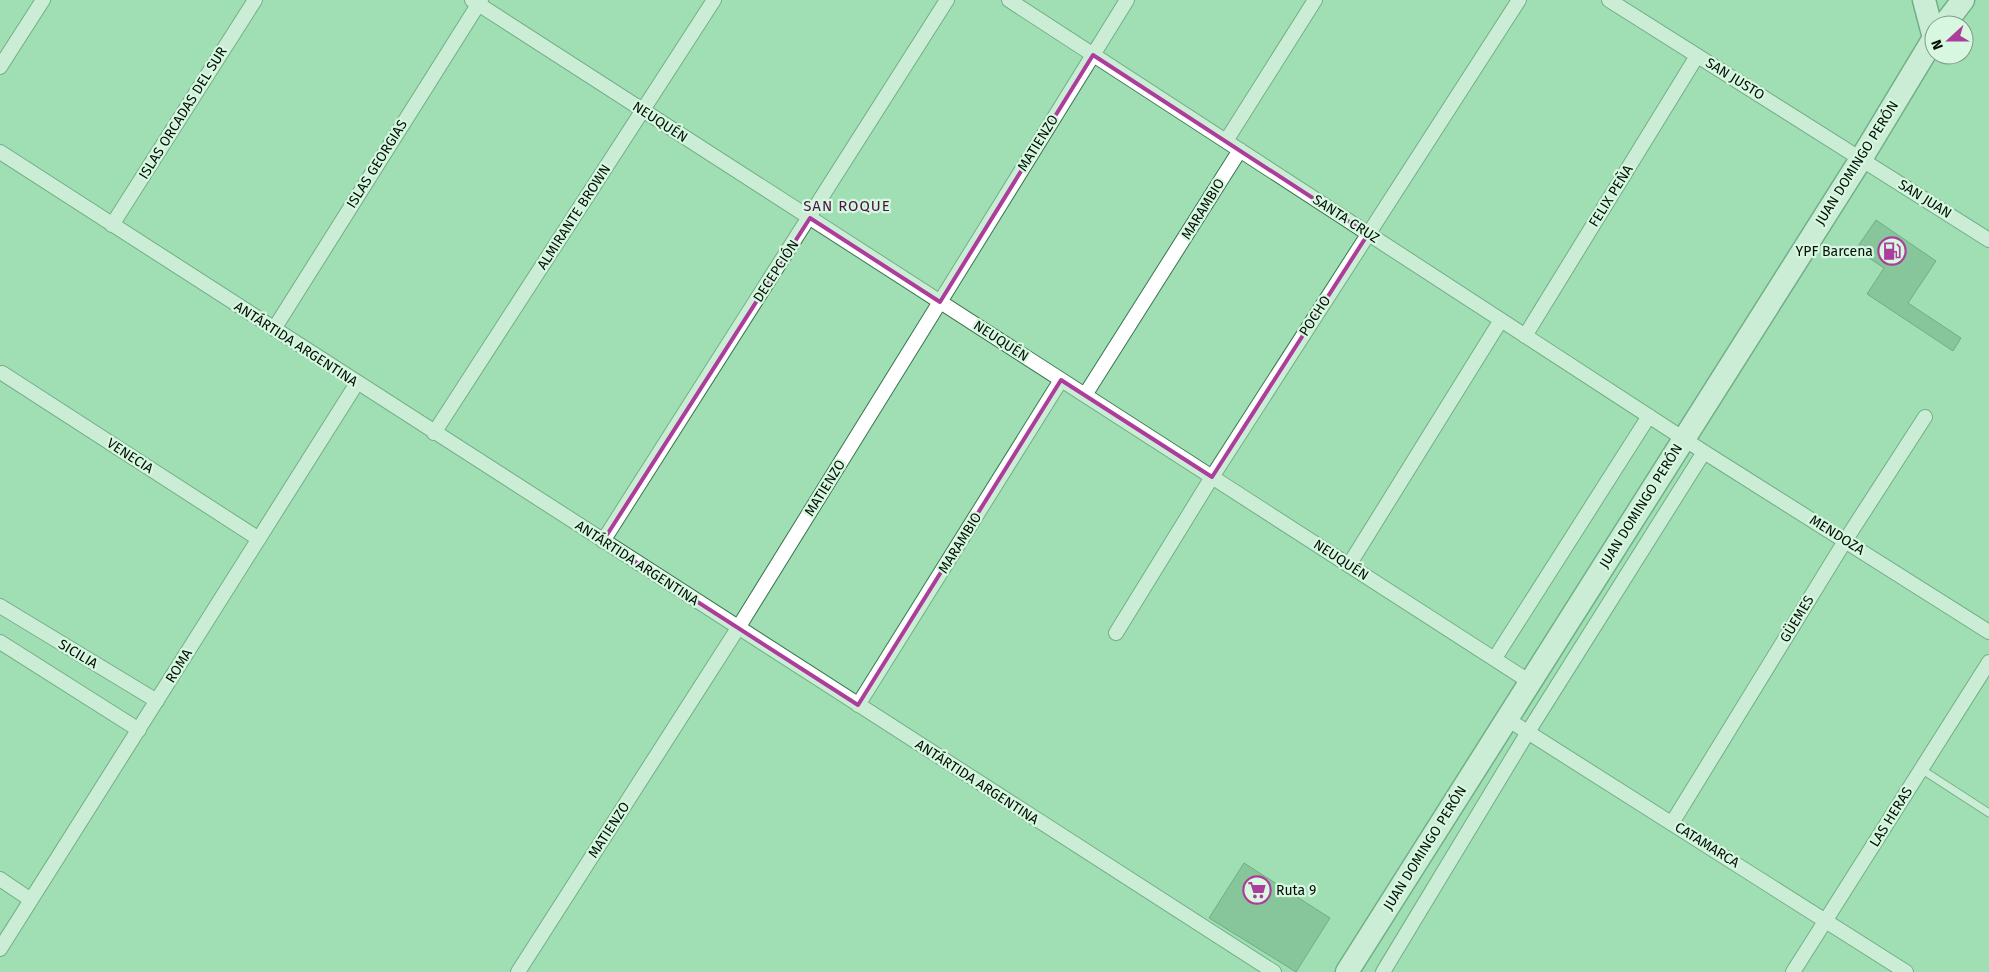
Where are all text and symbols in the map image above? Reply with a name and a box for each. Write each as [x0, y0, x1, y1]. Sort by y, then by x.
north arrow [1924, 15, 1974, 65]
text: N [1928, 37, 1947, 52]
street label: ISLAS ORCADAS DEL SUR [135, 43, 231, 182]
street label: SAN JUSTO [1702, 54, 1768, 104]
street label: NEUQUÉN [629, 97, 691, 146]
street label: JUAN DOMINGO PERÓN [1811, 97, 1902, 228]
street label: MATIENZO [1014, 112, 1062, 174]
street label: ISLAS GEORGIAS [343, 116, 411, 211]
street label: ALMIRANTE BROWN [534, 161, 614, 273]
street label: FELIX PEÑA [1585, 162, 1637, 230]
street label: MARAMBIO [1178, 175, 1228, 243]
street label: SAN JUAN [1895, 176, 1955, 222]
street label: SANTA CRUZ [1309, 191, 1383, 247]
district label: SAN ROQUE [803, 197, 891, 215]
street label: DECEPCIÓN [749, 236, 802, 305]
fuel station icon: YPF Barcena [1877, 236, 1907, 266]
place label: YPF Barcena [1796, 243, 1873, 260]
street label: POCHO [1296, 293, 1334, 339]
street label: ANTÁRTIDA ARGENTINA [231, 297, 361, 390]
street label: NEUQUÉN [970, 316, 1032, 365]
street label: VENECIA [103, 435, 157, 477]
street label: JUAN DOMINGO PERÓN [1595, 440, 1686, 571]
street label: MATIENZO [801, 457, 849, 519]
street label: MARAMBIO [935, 509, 985, 577]
street label: MENDOZA [1806, 511, 1868, 559]
street label: ANTÁRTIDA ARGENTINA [572, 516, 702, 609]
street label: NEUQUÉN [1310, 535, 1372, 584]
street label: GÜEMES [1776, 592, 1818, 645]
street label: SICILIA [55, 636, 101, 672]
street label: ROMA [162, 646, 196, 686]
street label: ANTÁRTIDA ARGENTINA [912, 735, 1042, 828]
street label: JUAN DOMINGO PERÓN [1379, 782, 1470, 913]
street label: LAS HERAS [1866, 784, 1916, 850]
street label: MATIENZO [585, 799, 633, 861]
street label: CATAMARCA [1672, 818, 1742, 872]
supermarket icon: Ruta 9 [1242, 875, 1272, 905]
place label: Ruta 9 [1276, 882, 1316, 899]

